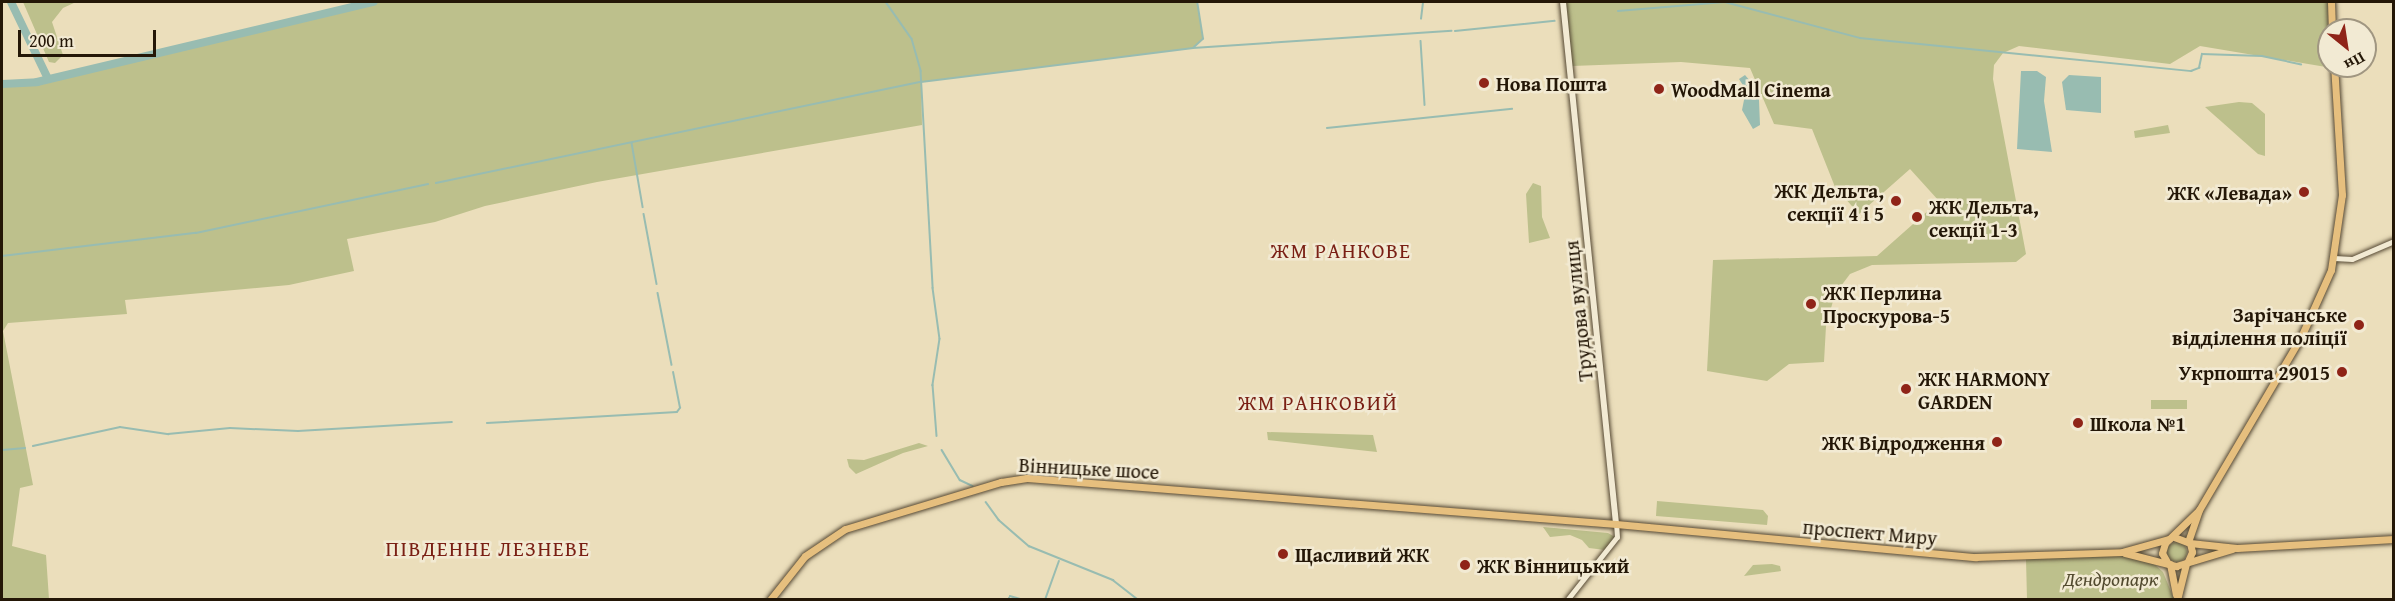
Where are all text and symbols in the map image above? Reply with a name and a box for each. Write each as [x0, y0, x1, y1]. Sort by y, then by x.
scale bar [21, 18, 159, 56]
north arrow [2317, 18, 2377, 78]
text: 200 m [29, 27, 74, 54]
text: Пн [2340, 46, 2370, 77]
place label: Нова Пошта [1496, 71, 1607, 95]
marker: Нова Пошта [1477, 76, 1491, 90]
place label: WoodMall Cinema [1671, 77, 1831, 101]
marker: WoodMall Cinema [1652, 82, 1666, 96]
place label: ЖК Дельта, секції 4 і 5 [1774, 178, 1884, 225]
place label: ЖК «Левада» [2167, 180, 2292, 204]
marker: ЖК «Левада» [2297, 185, 2311, 199]
marker: ЖК Дельта, секції 4 і 5 [1889, 194, 1903, 208]
place label: ЖК Дельта, секції 1-3 [1929, 194, 2039, 241]
marker: ЖК Дельта, секції 1-3 [1910, 210, 1924, 224]
district label: ЖМ РАНКОВЕ [1271, 238, 1411, 264]
street label: Трудова вулиця [1559, 239, 1597, 383]
place label: ЖК Перлина Проскурова-5 [1823, 280, 1950, 327]
marker: ЖК Перлина Проскурова-5 [1804, 297, 1818, 311]
place label: Зарічанське відділення поліції [2172, 302, 2347, 349]
marker: Зарічанське відділення поліції [2352, 318, 2366, 332]
place label: Укрпошта 29015 [2179, 360, 2330, 384]
marker: Укрпошта 29015 [2335, 365, 2349, 379]
place label: ЖК HARMONY GARDEN [1918, 366, 2050, 413]
marker: ЖК HARMONY GARDEN [1899, 382, 1913, 396]
district label: ЖМ РАНКОВИЙ [1238, 390, 1398, 416]
place label: Школа №1 [2090, 411, 2186, 435]
marker: Школа №1 [2071, 416, 2085, 430]
place label: ЖК Відродження [1822, 430, 1985, 454]
marker: ЖК Відродження [1990, 435, 2004, 449]
street label: Вінницьке шосе [1018, 452, 1160, 484]
street label: проспект Миру [1802, 514, 1938, 550]
district label: ПІВДЕННЕ ЛЕЗНЕВЕ [385, 536, 591, 562]
place label: Щасливий ЖК [1295, 542, 1429, 566]
marker: Щасливий ЖК [1276, 547, 1290, 561]
place label: ЖК Вінницький [1477, 553, 1629, 577]
marker: ЖК Вінницький [1458, 558, 1472, 572]
park label: Дендропарк [2063, 566, 2159, 590]

